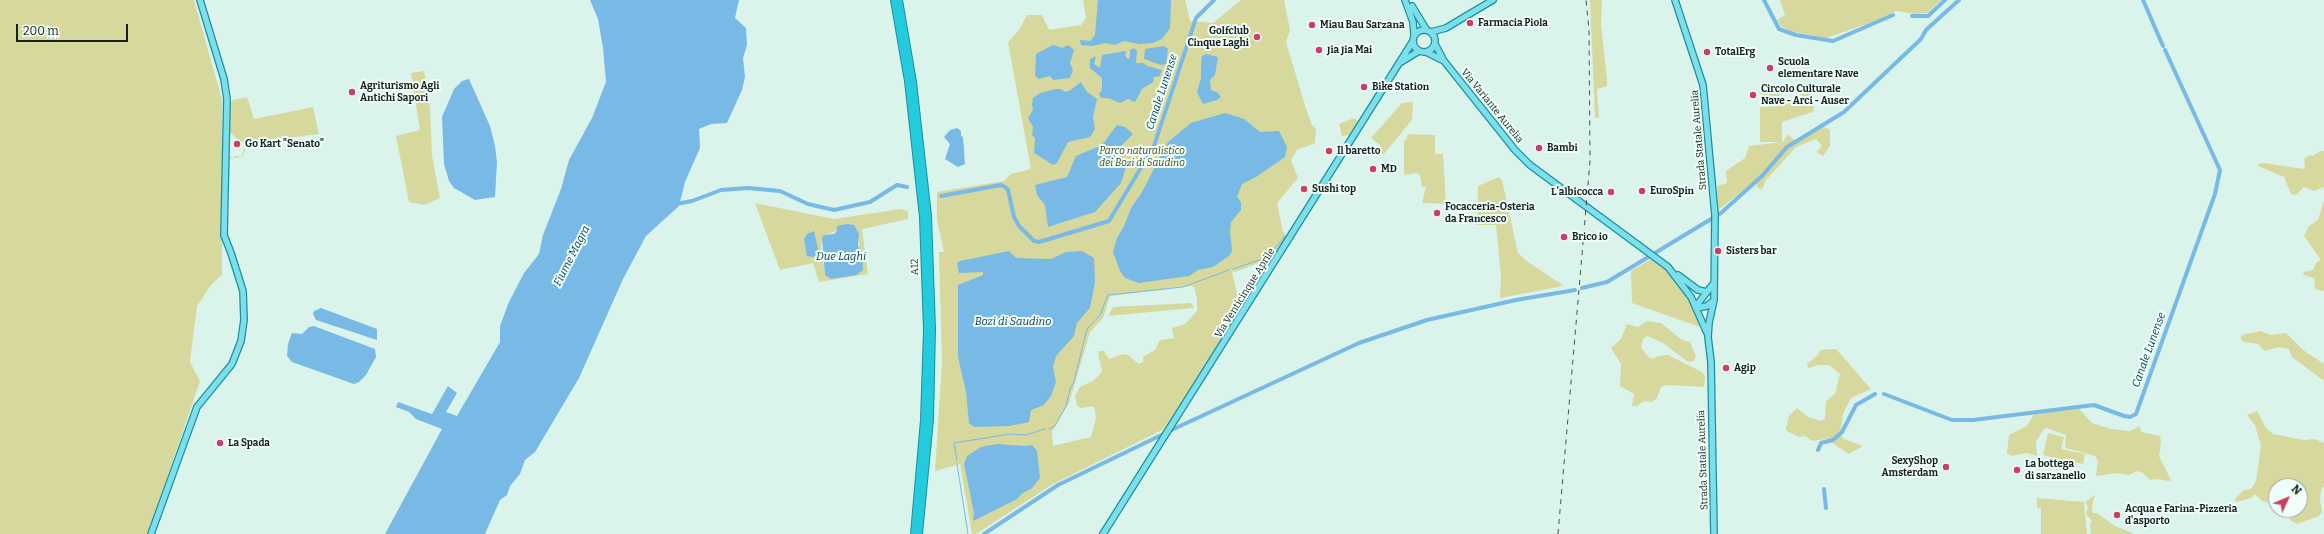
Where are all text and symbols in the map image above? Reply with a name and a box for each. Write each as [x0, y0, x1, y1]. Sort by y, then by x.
scale bar [18, 16, 130, 42]
place label: Farmacia Piola [1478, 17, 1548, 29]
marker: Farmacia Piola [1465, 18, 1475, 28]
place label: Miau Bau Sarzana [1320, 19, 1405, 31]
marker: Miau Bau Sarzana [1307, 20, 1317, 30]
text: 200 m [23, 24, 59, 38]
place label: Golfclub Cinque Laghi [1187, 25, 1249, 48]
marker: Golfclub Cinque Laghi [1252, 32, 1262, 42]
place label: Jia Jia Mai [1327, 44, 1372, 56]
marker: Jia Jia Mai [1314, 45, 1324, 55]
place label: TotalErg [1715, 46, 1755, 58]
marker: TotalErg [1702, 47, 1712, 57]
water label: Canale Lunense [1144, 53, 1180, 131]
place label: Scuola elementare Nave [1778, 56, 1859, 80]
marker: Scuola elementare Nave [1765, 63, 1775, 73]
street label: Via Variante Aurelia [1458, 66, 1526, 146]
place label: Agriturismo Agli Antichi Sapori [360, 80, 439, 104]
place label: Bike Station [1372, 81, 1429, 93]
marker: Bike Station [1359, 82, 1369, 92]
place label: Circolo Culturale Nave - Arci - Auser [1761, 83, 1849, 106]
marker: Agriturismo Agli Antichi Sapori [347, 87, 357, 97]
street label: Strada Statale Aurelia [1689, 89, 1709, 191]
marker: Circolo Culturale Nave - Arci - Auser [1748, 90, 1758, 100]
place label: Go Kart "Senato" [245, 138, 324, 150]
marker: Go Kart "Senato" [232, 139, 242, 149]
place label: Bambi [1547, 142, 1578, 154]
marker: Bambi [1534, 143, 1544, 153]
park label: Parco naturalistico dei Bozi di Saudino [1099, 145, 1185, 168]
place label: Il baretto [1337, 145, 1381, 157]
marker: Il baretto [1324, 146, 1334, 156]
place label: MD [1381, 163, 1397, 175]
marker: MD [1368, 164, 1378, 174]
place label: Sushi top [1312, 183, 1356, 195]
marker: Sushi top [1299, 184, 1309, 194]
place label: EuroSpin [1650, 185, 1694, 197]
place label: L'albicocca [1551, 186, 1603, 198]
marker: EuroSpin [1637, 186, 1647, 196]
marker: L'albicocca [1606, 187, 1616, 197]
place label: Focacceria-Osteria da Francesco [1445, 201, 1535, 224]
marker: Focacceria-Osteria da Francesco [1432, 208, 1442, 218]
water label: Fiume Magra [551, 224, 593, 288]
place label: Brico io [1572, 231, 1608, 243]
marker: Brico io [1559, 232, 1569, 242]
place label: Sisters bar [1726, 245, 1777, 257]
street label: Via Venticinque Aprile [1212, 246, 1278, 340]
marker: Sisters bar [1713, 246, 1723, 256]
water label: Due Laghi [816, 250, 866, 264]
street label: A12 [909, 259, 921, 275]
water label: Canale Lunense [2129, 311, 2169, 389]
water label: Bozi di Saudino [975, 315, 1051, 329]
place label: Agip [1734, 362, 1756, 374]
marker: Agip [1721, 363, 1731, 373]
street label: Strada Statale Aurelia [1695, 410, 1711, 510]
place label: La Spada [228, 437, 270, 449]
marker: La Spada [215, 438, 225, 448]
place label: SexyShop Amsterdam [1882, 455, 1938, 478]
place label: La bottega di sarzanello [2025, 458, 2086, 482]
marker: SexyShop Amsterdam [1941, 462, 1951, 472]
marker: La bottega di sarzanello [2012, 465, 2022, 475]
north arrow [2268, 478, 2308, 518]
text: N [2289, 482, 2304, 498]
place label: Acqua e Farina-Pizzeria d'asporto [2125, 503, 2237, 526]
marker: Acqua e Farina-Pizzeria d'asporto [2112, 510, 2122, 520]

